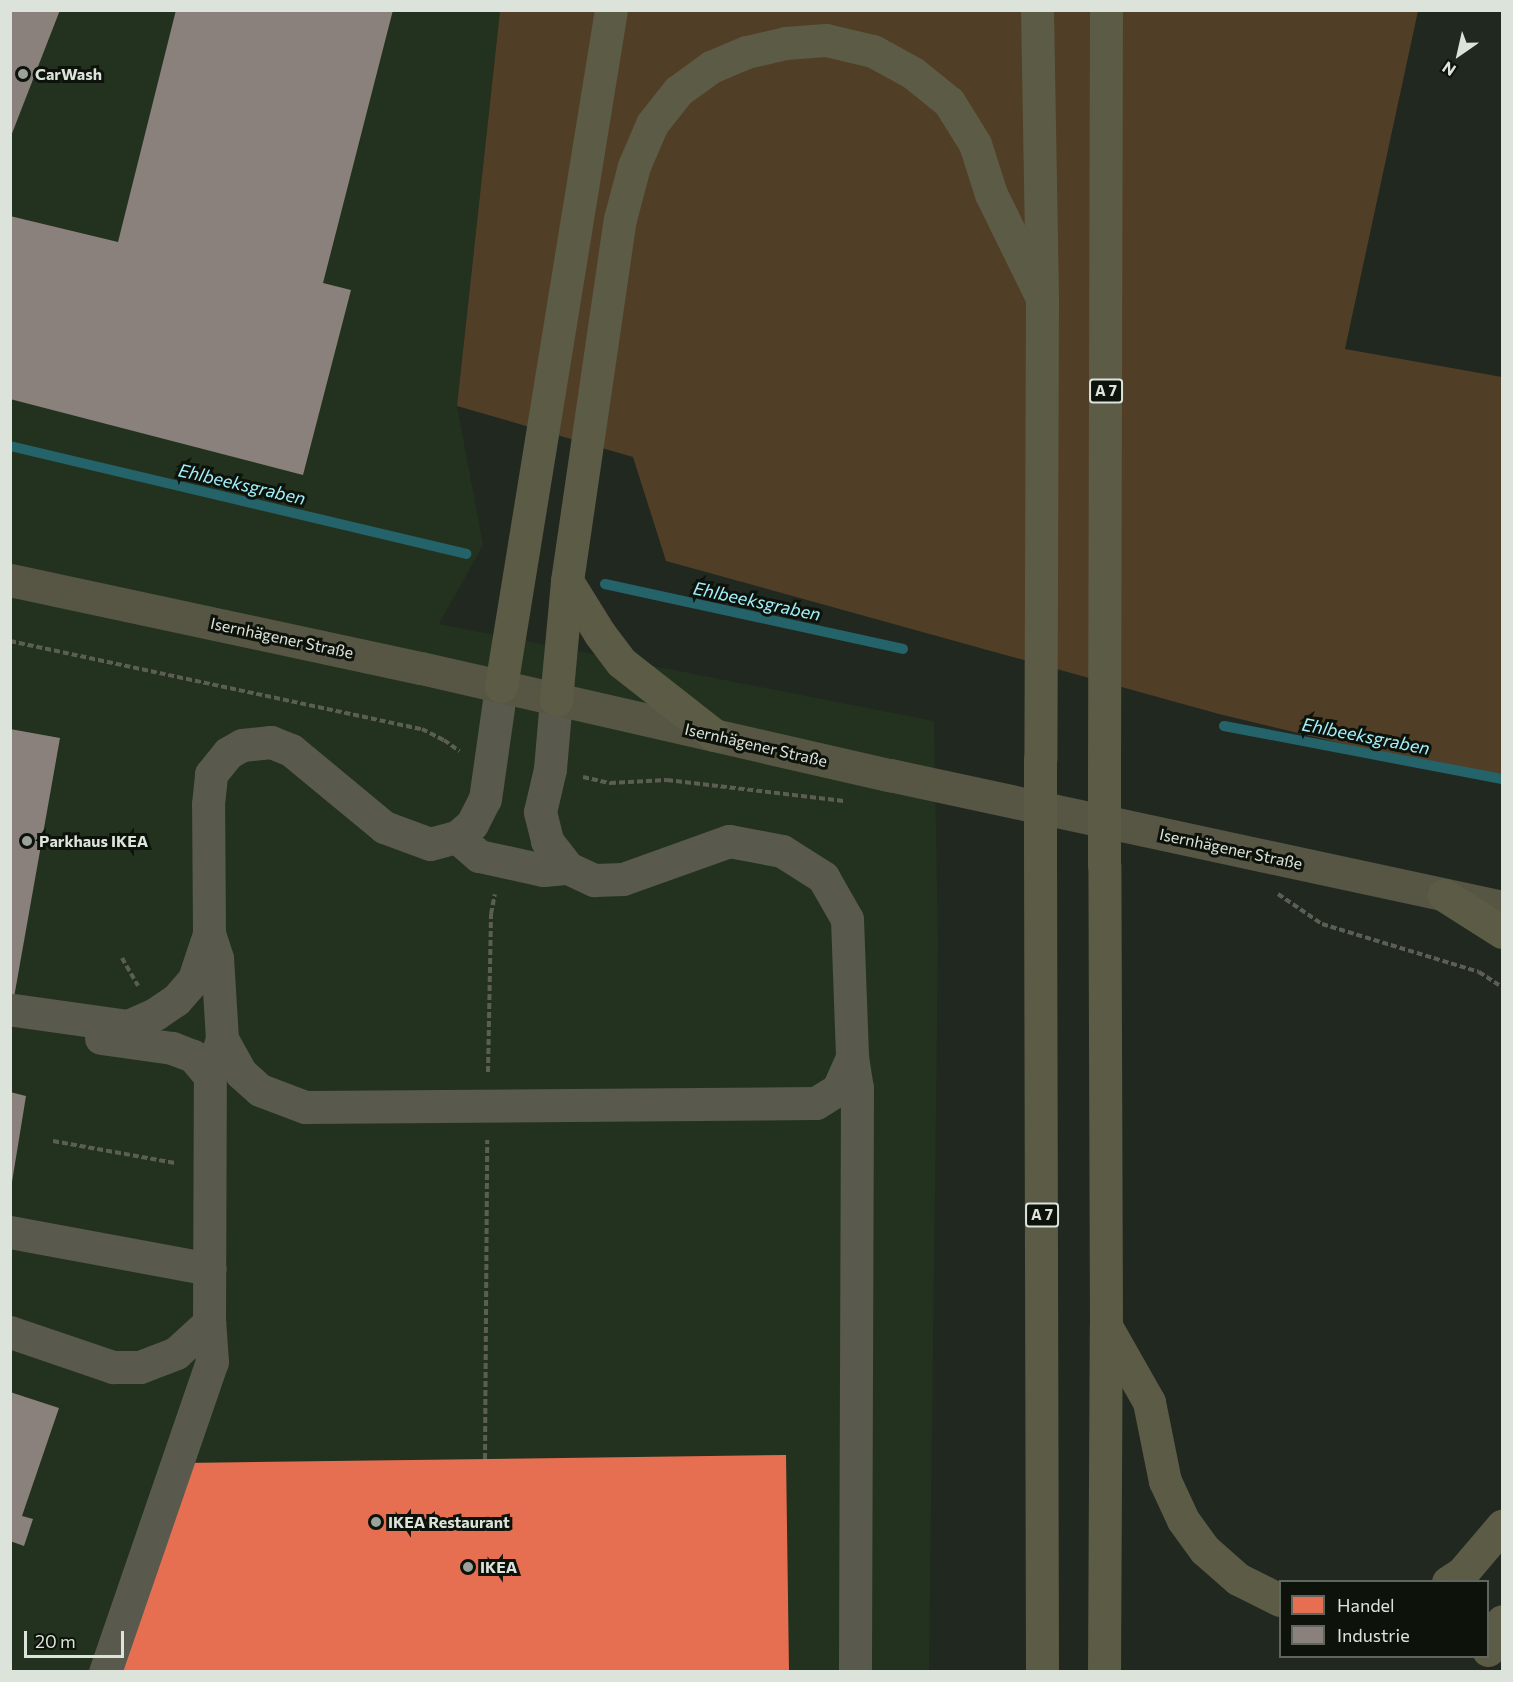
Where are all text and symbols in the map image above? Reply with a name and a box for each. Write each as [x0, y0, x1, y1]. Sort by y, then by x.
north arrow [1429, 24, 1489, 84]
text: N [1438, 58, 1459, 81]
place label: CarWash [35, 64, 102, 84]
marker: CarWash [16, 67, 30, 81]
road number: A 7 [1088, 379, 1124, 403]
water label: Ehlbeeksgraben [176, 459, 308, 509]
water label: Ehlbeeksgraben [691, 577, 823, 625]
street label: Isernhägener Straße [209, 613, 355, 663]
water label: Ehlbeeksgraben [1300, 713, 1432, 759]
street label: Isernhägener Straße [683, 719, 829, 771]
street label: Isernhägener Straße [1158, 824, 1304, 874]
place label: Parkhaus IKEA [39, 831, 148, 851]
marker: Parkhaus IKEA [20, 834, 34, 848]
road number: A 7 [1024, 1203, 1060, 1227]
place label: IKEA Restaurant [388, 1512, 510, 1532]
marker: IKEA Restaurant [369, 1515, 383, 1529]
place label: IKEA [480, 1557, 517, 1577]
marker: IKEA [461, 1560, 475, 1574]
legend [1279, 1580, 1489, 1658]
text: Handel [1337, 1594, 1395, 1616]
scale bar [27, 1619, 128, 1657]
text: Industrie [1337, 1624, 1410, 1646]
text: 20 m [35, 1630, 76, 1652]

